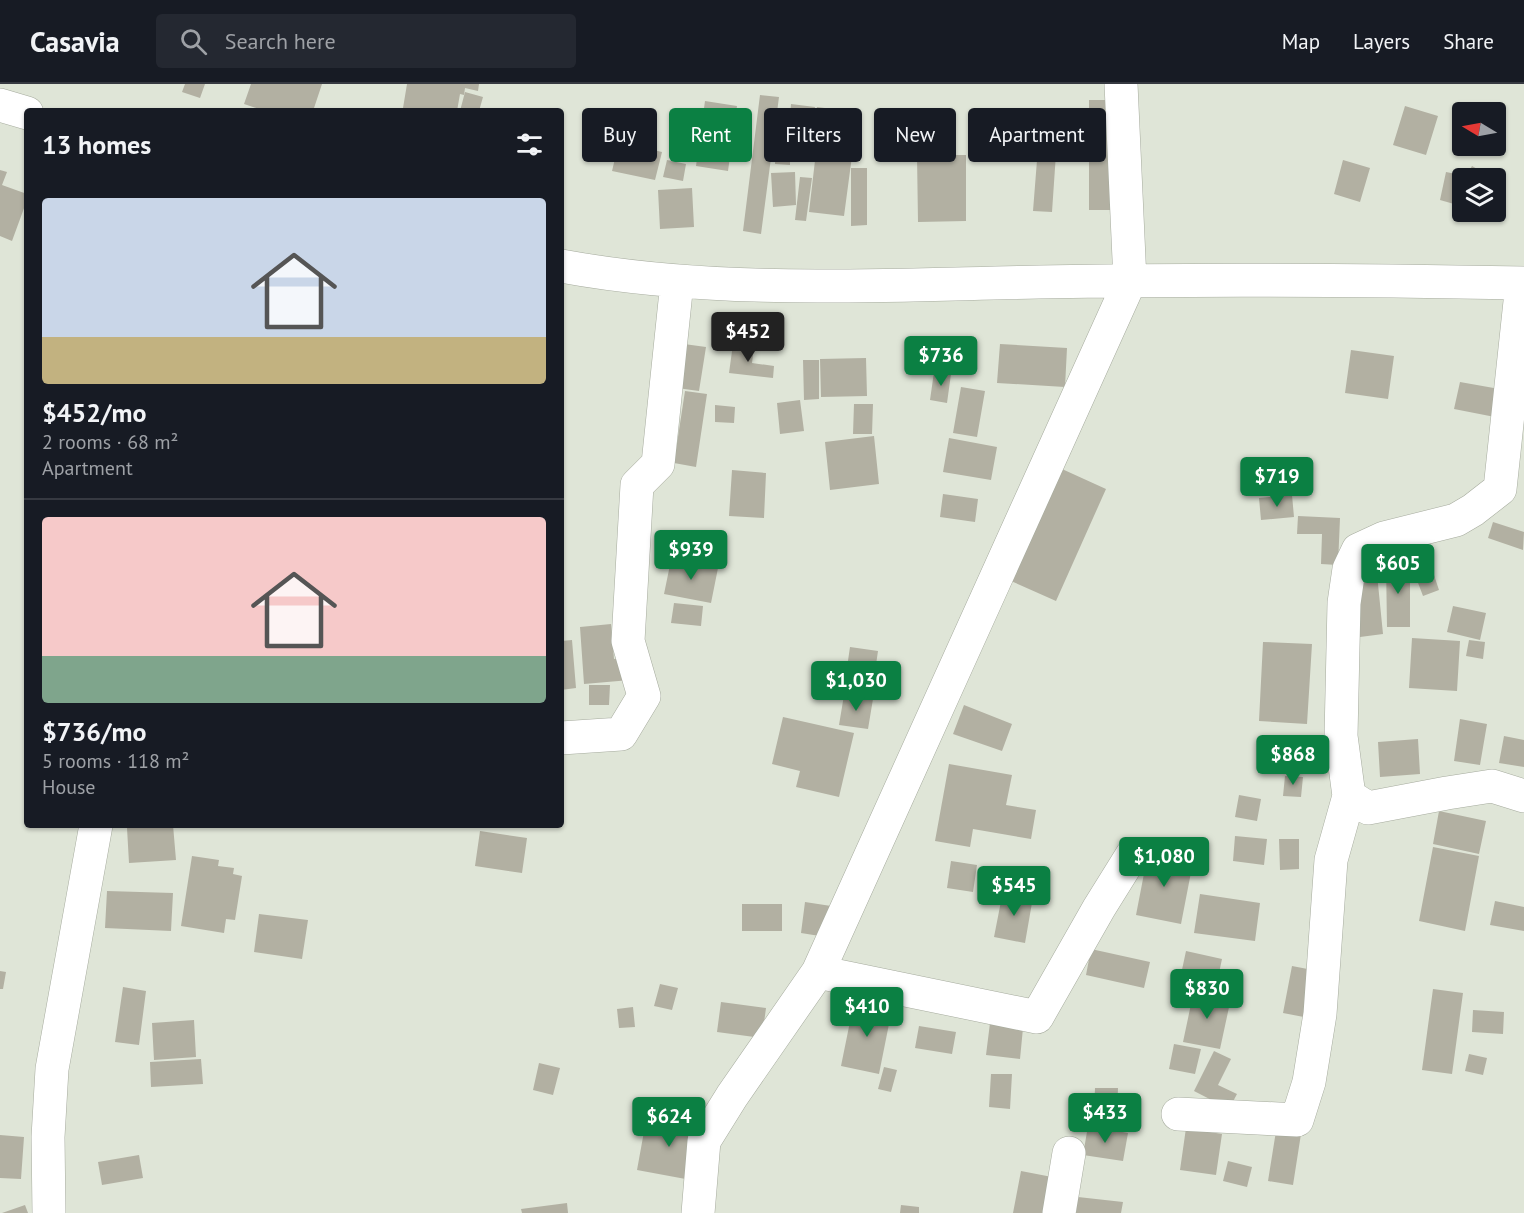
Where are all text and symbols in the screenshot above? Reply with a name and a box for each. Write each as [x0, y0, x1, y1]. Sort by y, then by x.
search box [156, 14, 576, 68]
text: Casavia [30, 23, 120, 60]
icon: search [177, 25, 210, 58]
text: Search here [225, 27, 336, 55]
text: Map [1282, 28, 1320, 55]
text: Layers [1353, 28, 1410, 55]
text: Share [1443, 28, 1494, 55]
north arrow [1452, 102, 1506, 156]
map controls [1452, 102, 1506, 222]
chip: Buy [582, 108, 657, 162]
chip: Rent [669, 108, 752, 162]
chip: Filters [764, 108, 862, 162]
chip: New [874, 108, 956, 162]
chip: Apartment [968, 108, 1106, 162]
text: 13 homes [42, 128, 151, 161]
icon: filters [513, 128, 546, 161]
button: layers [1452, 168, 1506, 222]
icon: home [240, 237, 348, 345]
pin: $452 [712, 312, 784, 363]
text: $452 [725, 318, 771, 344]
pin: $736 [905, 336, 977, 387]
text: $736 [918, 342, 964, 368]
text: $452/mo [42, 396, 146, 429]
text: 2 rooms · 68 m² [42, 429, 178, 455]
text: Apartment [42, 455, 133, 481]
pin: $719 [1241, 457, 1313, 508]
text: $719 [1254, 463, 1300, 489]
pin: $939 [655, 530, 727, 581]
text: $939 [668, 536, 714, 562]
pin: $605 [1362, 544, 1434, 595]
text: $605 [1375, 550, 1421, 576]
icon: home [240, 556, 348, 664]
pin: $1,030 [807, 661, 905, 712]
text: $1,030 [825, 667, 887, 693]
text: $736/mo [42, 715, 146, 748]
pin: $868 [1257, 735, 1329, 786]
text: $868 [1270, 741, 1316, 767]
text: 5 rooms · 118 m² [42, 748, 189, 774]
text: House [42, 774, 96, 800]
pin: $1,080 [1115, 837, 1213, 888]
text: $1,080 [1133, 843, 1195, 869]
pin: $545 [978, 866, 1050, 917]
text: $545 [991, 872, 1037, 898]
pin: $830 [1171, 969, 1243, 1020]
text: $830 [1184, 975, 1230, 1001]
pin: $410 [831, 987, 903, 1038]
text: $410 [844, 993, 890, 1019]
pin: $433 [1069, 1093, 1141, 1144]
pin: $624 [633, 1097, 705, 1148]
text: $433 [1082, 1099, 1128, 1125]
text: $624 [646, 1103, 692, 1129]

